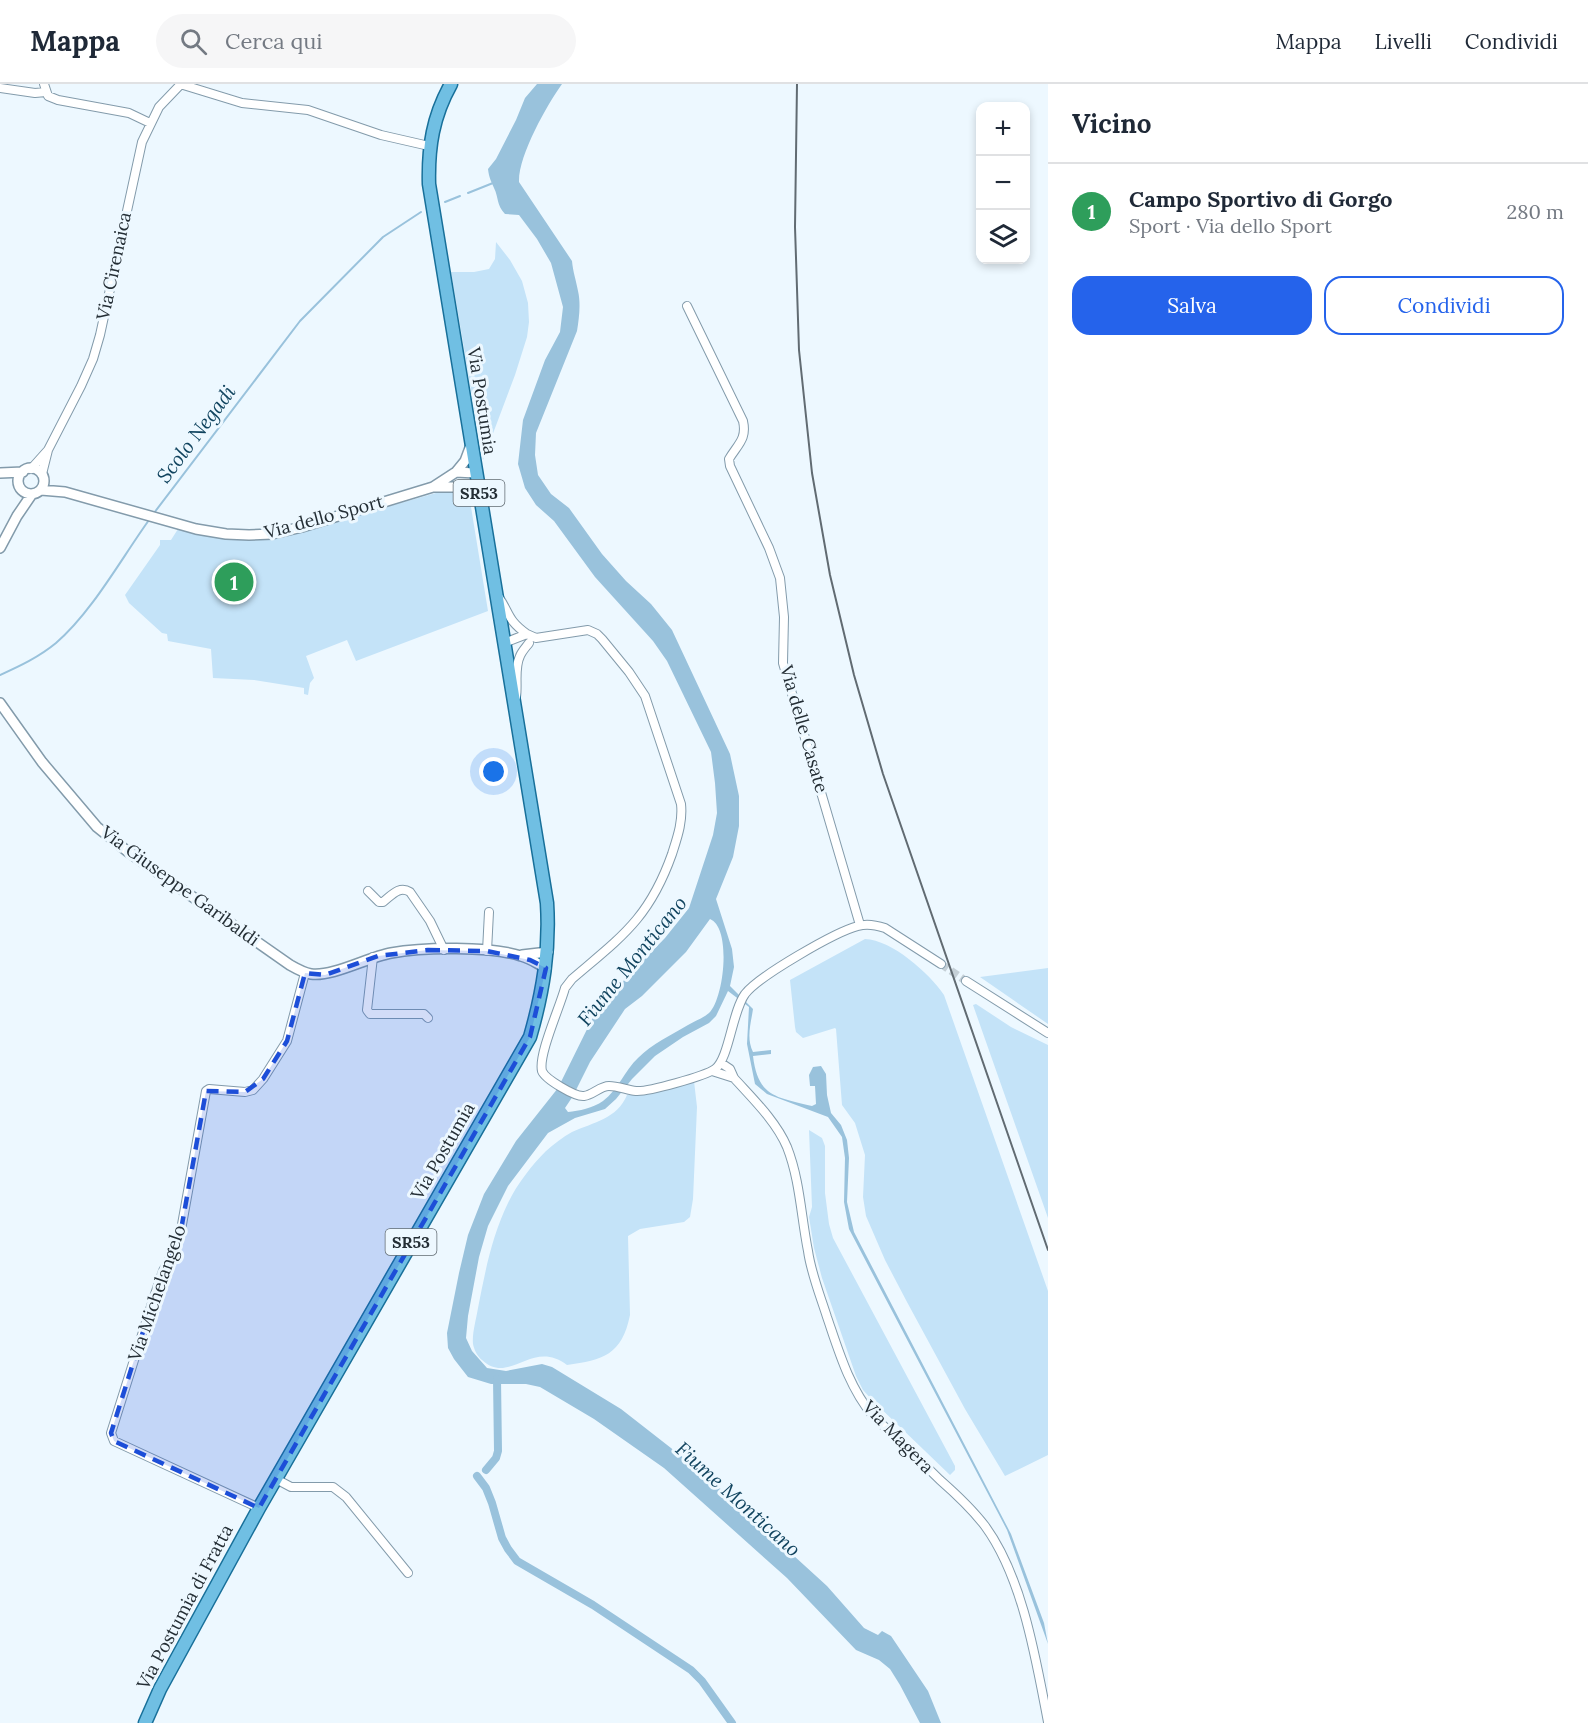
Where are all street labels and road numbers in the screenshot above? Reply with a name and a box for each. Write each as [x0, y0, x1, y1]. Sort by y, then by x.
street label: Via Cirenaica [91, 210, 136, 323]
street label: Via Postumia [463, 345, 502, 456]
road number: SR53 [454, 480, 504, 506]
street label: Via dello Sport [261, 490, 386, 544]
street label: Via delle Casate [775, 662, 834, 795]
street label: Via Giuseppe Garibaldi [96, 820, 264, 951]
street label: Via Postumia [405, 1098, 480, 1204]
street label: Via Michelangelo [122, 1222, 191, 1365]
road number: SR53 [386, 1229, 436, 1255]
street label: Via Magera [857, 1395, 939, 1478]
street label: Via Postumia di Fratta [131, 1520, 238, 1694]

